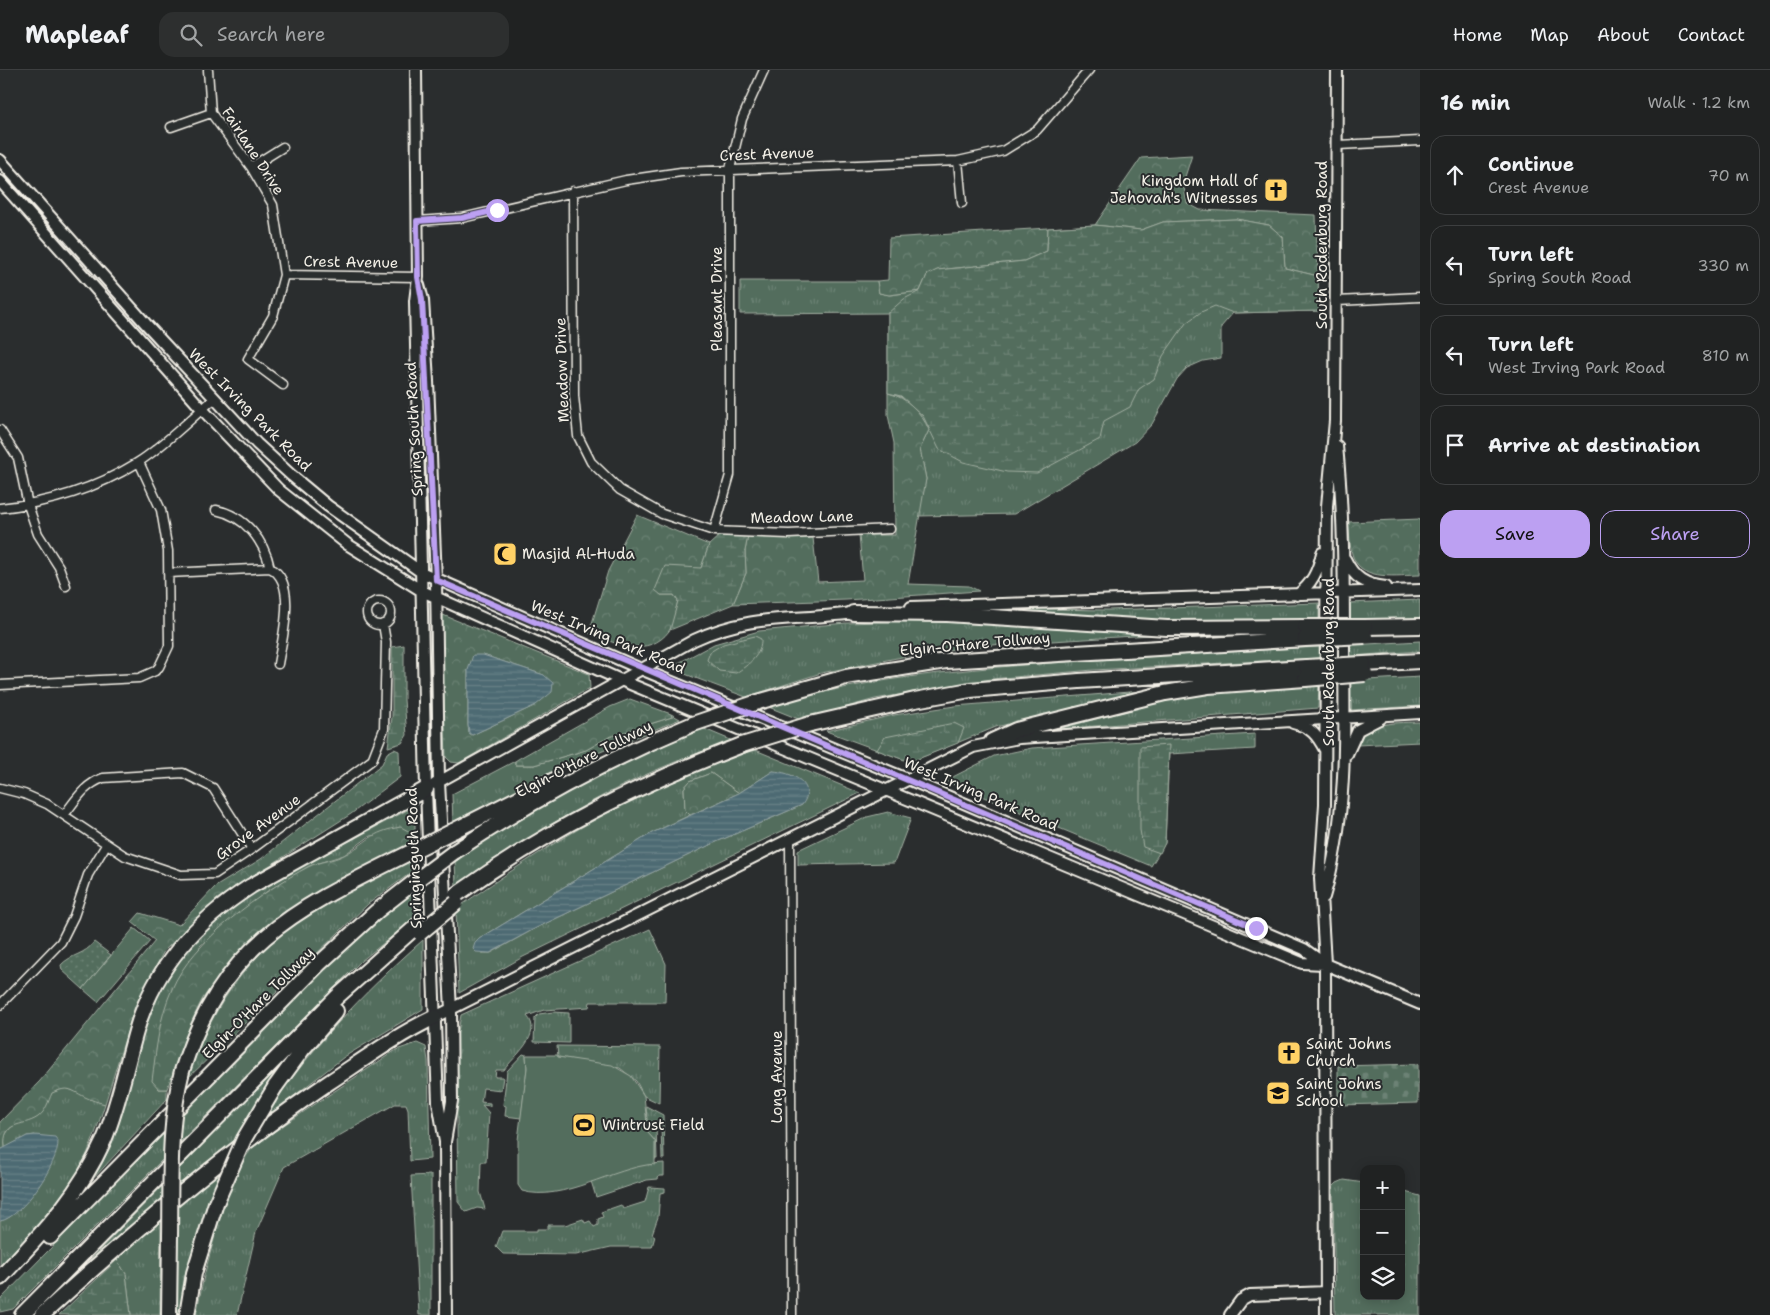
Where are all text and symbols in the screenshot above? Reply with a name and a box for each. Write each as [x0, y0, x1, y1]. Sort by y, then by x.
search box [159, 12, 509, 57]
text: Mapleaf [25, 19, 129, 51]
icon: search [177, 21, 205, 49]
text: Search here [217, 22, 325, 47]
text: Home [1453, 23, 1502, 47]
text: Map [1530, 23, 1569, 47]
text: About [1597, 23, 1650, 47]
text: Contact [1678, 23, 1745, 47]
text: 16 min [1440, 89, 1510, 117]
text: Walk · 1.2 km [1648, 92, 1750, 113]
street label: Fairlane Drive [217, 103, 289, 199]
street label: Crest Avenue [719, 142, 815, 166]
text: Continue [1488, 152, 1574, 177]
street label: South Rodenburg Road [1312, 160, 1332, 329]
icon: ahead [1441, 161, 1469, 189]
text: 70 m [1708, 165, 1749, 186]
place label: Kingdom Hall of Jehovah's Witnesses [1110, 171, 1259, 208]
church icon: Kingdom Hall of Jehovah's Witnesses [1263, 177, 1289, 203]
text: Crest Avenue [1488, 177, 1589, 198]
route start [486, 199, 509, 222]
text: Turn left [1488, 242, 1574, 267]
street label: Pleasant Drive [707, 247, 727, 351]
street label: Crest Avenue [303, 251, 399, 273]
icon: left [1441, 251, 1469, 279]
text: 330 m [1697, 255, 1749, 276]
text: Spring South Road [1488, 267, 1632, 288]
street label: Meadow Drive [550, 317, 574, 423]
text: Turn left [1488, 332, 1574, 357]
icon: left [1441, 341, 1469, 369]
street label: West Irving Park Road [184, 344, 316, 476]
text: 810 m [1702, 345, 1749, 366]
text: West Irving Park Road [1488, 357, 1665, 378]
street label: Spring South Road [400, 361, 428, 497]
icon: arrive [1441, 431, 1469, 459]
text: Arrive at destination [1488, 433, 1700, 458]
street label: Meadow Lane [750, 506, 854, 528]
button: Save [1440, 510, 1590, 558]
button: Share [1600, 510, 1750, 558]
mosque icon: Masjid Al-Huda [492, 541, 518, 567]
place label: Masjid Al-Huda [522, 544, 635, 564]
street label: South Rodenburg Road [1319, 577, 1339, 746]
street label: West Irving Park Road [528, 595, 689, 679]
street label: Elgin-O'Hare Tollway [899, 627, 1051, 661]
street label: Elgin-O'Hare Tollway [512, 716, 656, 802]
street label: West Irving Park Road [901, 752, 1062, 836]
street label: Springinsguth Road [402, 787, 426, 929]
street label: Grove Avenue [211, 789, 305, 865]
route end [1245, 917, 1268, 940]
street label: Elgin-O'Hare Tollway [198, 943, 318, 1063]
street label: Long Avenue [767, 1030, 787, 1124]
place label: Saint Johns Church [1306, 1034, 1392, 1071]
church icon: Saint Johns Church [1276, 1040, 1302, 1066]
place label: Saint Johns School [1296, 1074, 1382, 1111]
school or university icon: Saint Johns School [1265, 1080, 1291, 1106]
sports icon: Wintrust Field [571, 1112, 597, 1138]
place label: Wintrust Field [602, 1115, 705, 1135]
map controls [1360, 1165, 1405, 1300]
button: + [1360, 1165, 1405, 1210]
button: − [1360, 1210, 1405, 1255]
button: layers [1360, 1255, 1405, 1300]

